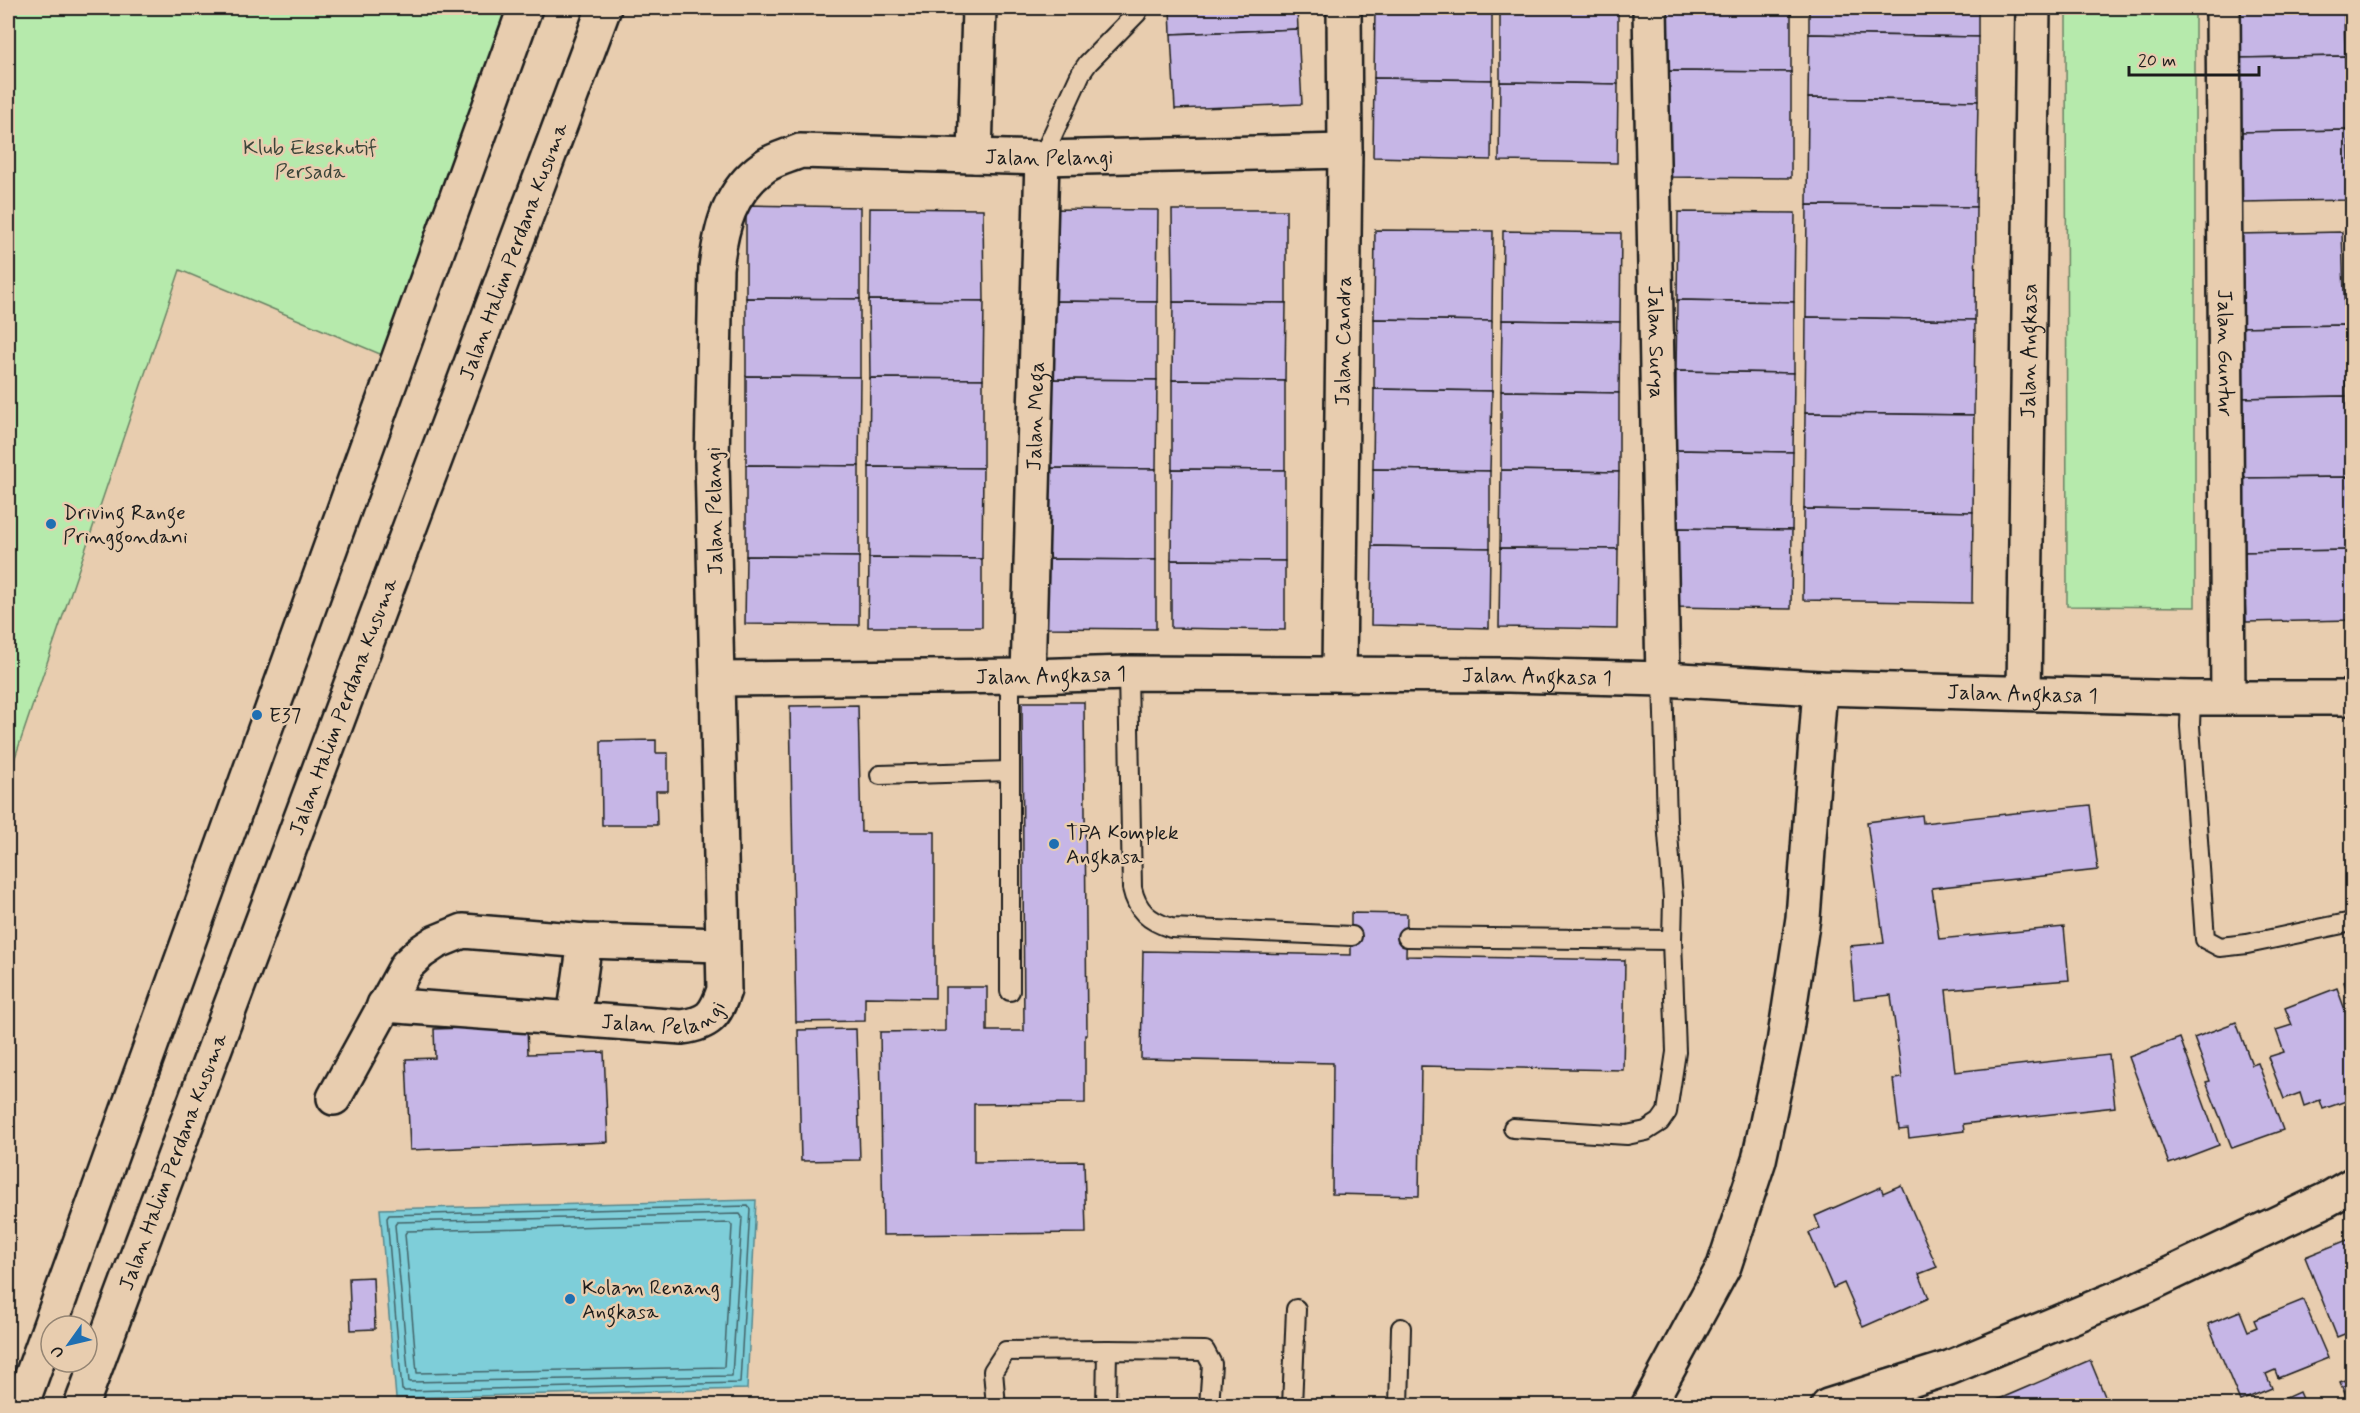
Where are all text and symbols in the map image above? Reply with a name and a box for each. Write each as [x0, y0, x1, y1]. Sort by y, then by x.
scale bar [2129, 39, 2260, 77]
text: 20 m [2138, 49, 2176, 73]
street label: Jalan Halim Perdana Kusuma [453, 118, 575, 384]
park label: Klub Eksekutif Persada [243, 134, 377, 186]
street label: Jalan Pelangi [984, 143, 1114, 173]
street label: Jalan Candra [1329, 276, 1359, 406]
street label: Jalan Angkasa [2015, 283, 2046, 419]
street label: Jalan Surya [1640, 285, 1671, 399]
street label: Jalan Guntur [2210, 289, 2239, 417]
street label: Jalan Mega [1021, 361, 1053, 471]
street label: Jalan Pelangi [700, 447, 730, 575]
place label: Driving Range Pringgondani [63, 499, 188, 553]
marker: Driving Range Pringgondani [44, 517, 58, 531]
street label: Jalan Halim Perdana Kusuma [283, 574, 405, 839]
street label: Jalan Angkasa 1 [976, 660, 1127, 692]
street label: Jalan Angkasa 1 [1462, 662, 1613, 693]
street label: Jalan Angkasa 1 [1947, 678, 2098, 711]
place label: E37 [269, 702, 301, 730]
marker: E37 [250, 708, 264, 722]
place label: TPA Komplek Angkasa [1066, 819, 1179, 873]
marker: TPA Komplek Angkasa [1047, 837, 1061, 851]
street label: Jalan Pelangi [600, 997, 733, 1042]
street label: Jalan Halim Perdana Kusuma [112, 1029, 234, 1295]
place label: Kolam Renang Angkasa [582, 1274, 720, 1328]
marker: Kolam Renang Angkasa [563, 1292, 577, 1306]
north arrow [39, 1314, 99, 1374]
text: U [46, 1341, 69, 1362]

